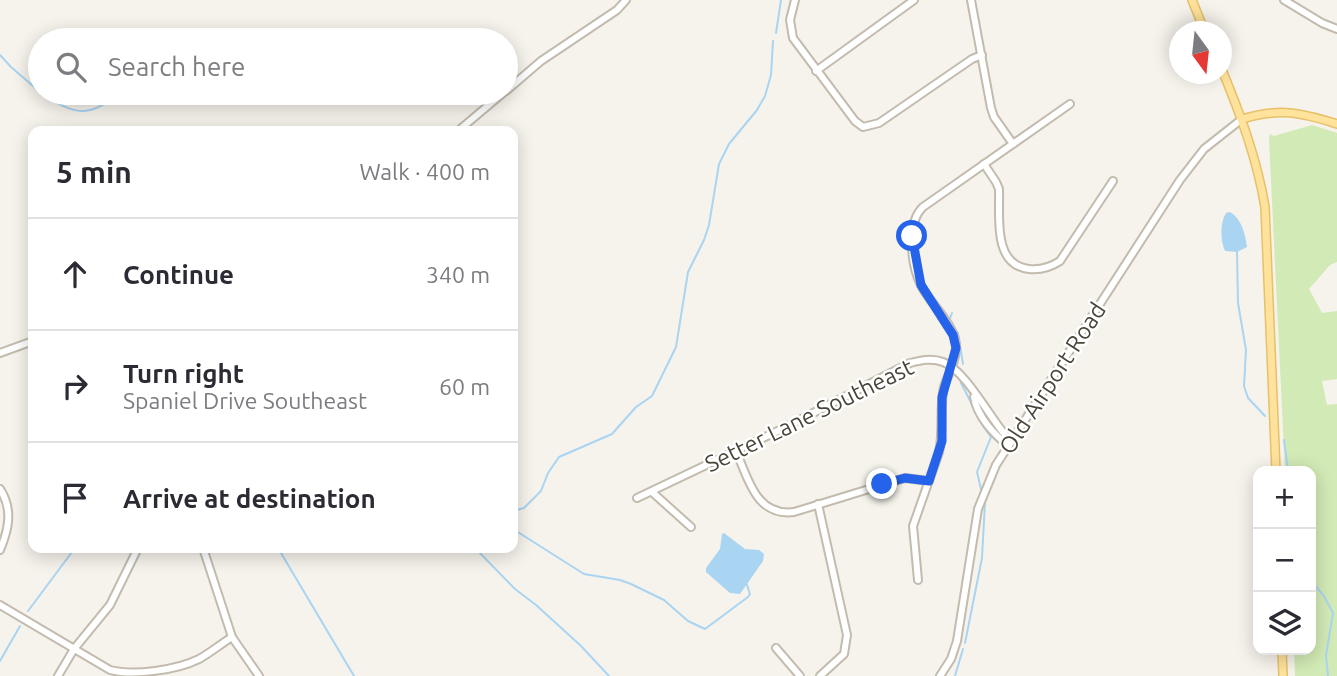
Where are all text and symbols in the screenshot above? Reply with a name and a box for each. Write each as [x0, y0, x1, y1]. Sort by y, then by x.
north arrow [1169, 21, 1232, 84]
search box [28, 28, 518, 105]
icon: search [52, 48, 90, 86]
text: Search here [108, 52, 245, 81]
text: 5 min [56, 155, 132, 189]
text: Walk · 400 m [359, 159, 490, 184]
route start [896, 220, 927, 251]
icon: ahead [56, 255, 94, 293]
text: Continue [123, 260, 234, 289]
text: 340 m [426, 262, 490, 287]
street label: Old Airport Road [994, 298, 1110, 458]
street label: Setter Lane Southeast [701, 354, 917, 476]
text: Turn right [123, 359, 244, 388]
icon: right [56, 367, 94, 405]
text: 60 m [439, 374, 490, 399]
text: Spaniel Drive Southeast [123, 388, 367, 413]
map controls [1253, 466, 1316, 655]
button: + [1253, 466, 1316, 529]
route end [866, 468, 897, 499]
icon: arrive [56, 479, 94, 517]
text: Arrive at destination [123, 484, 376, 513]
button: − [1253, 529, 1316, 592]
button: layers [1253, 592, 1316, 655]

